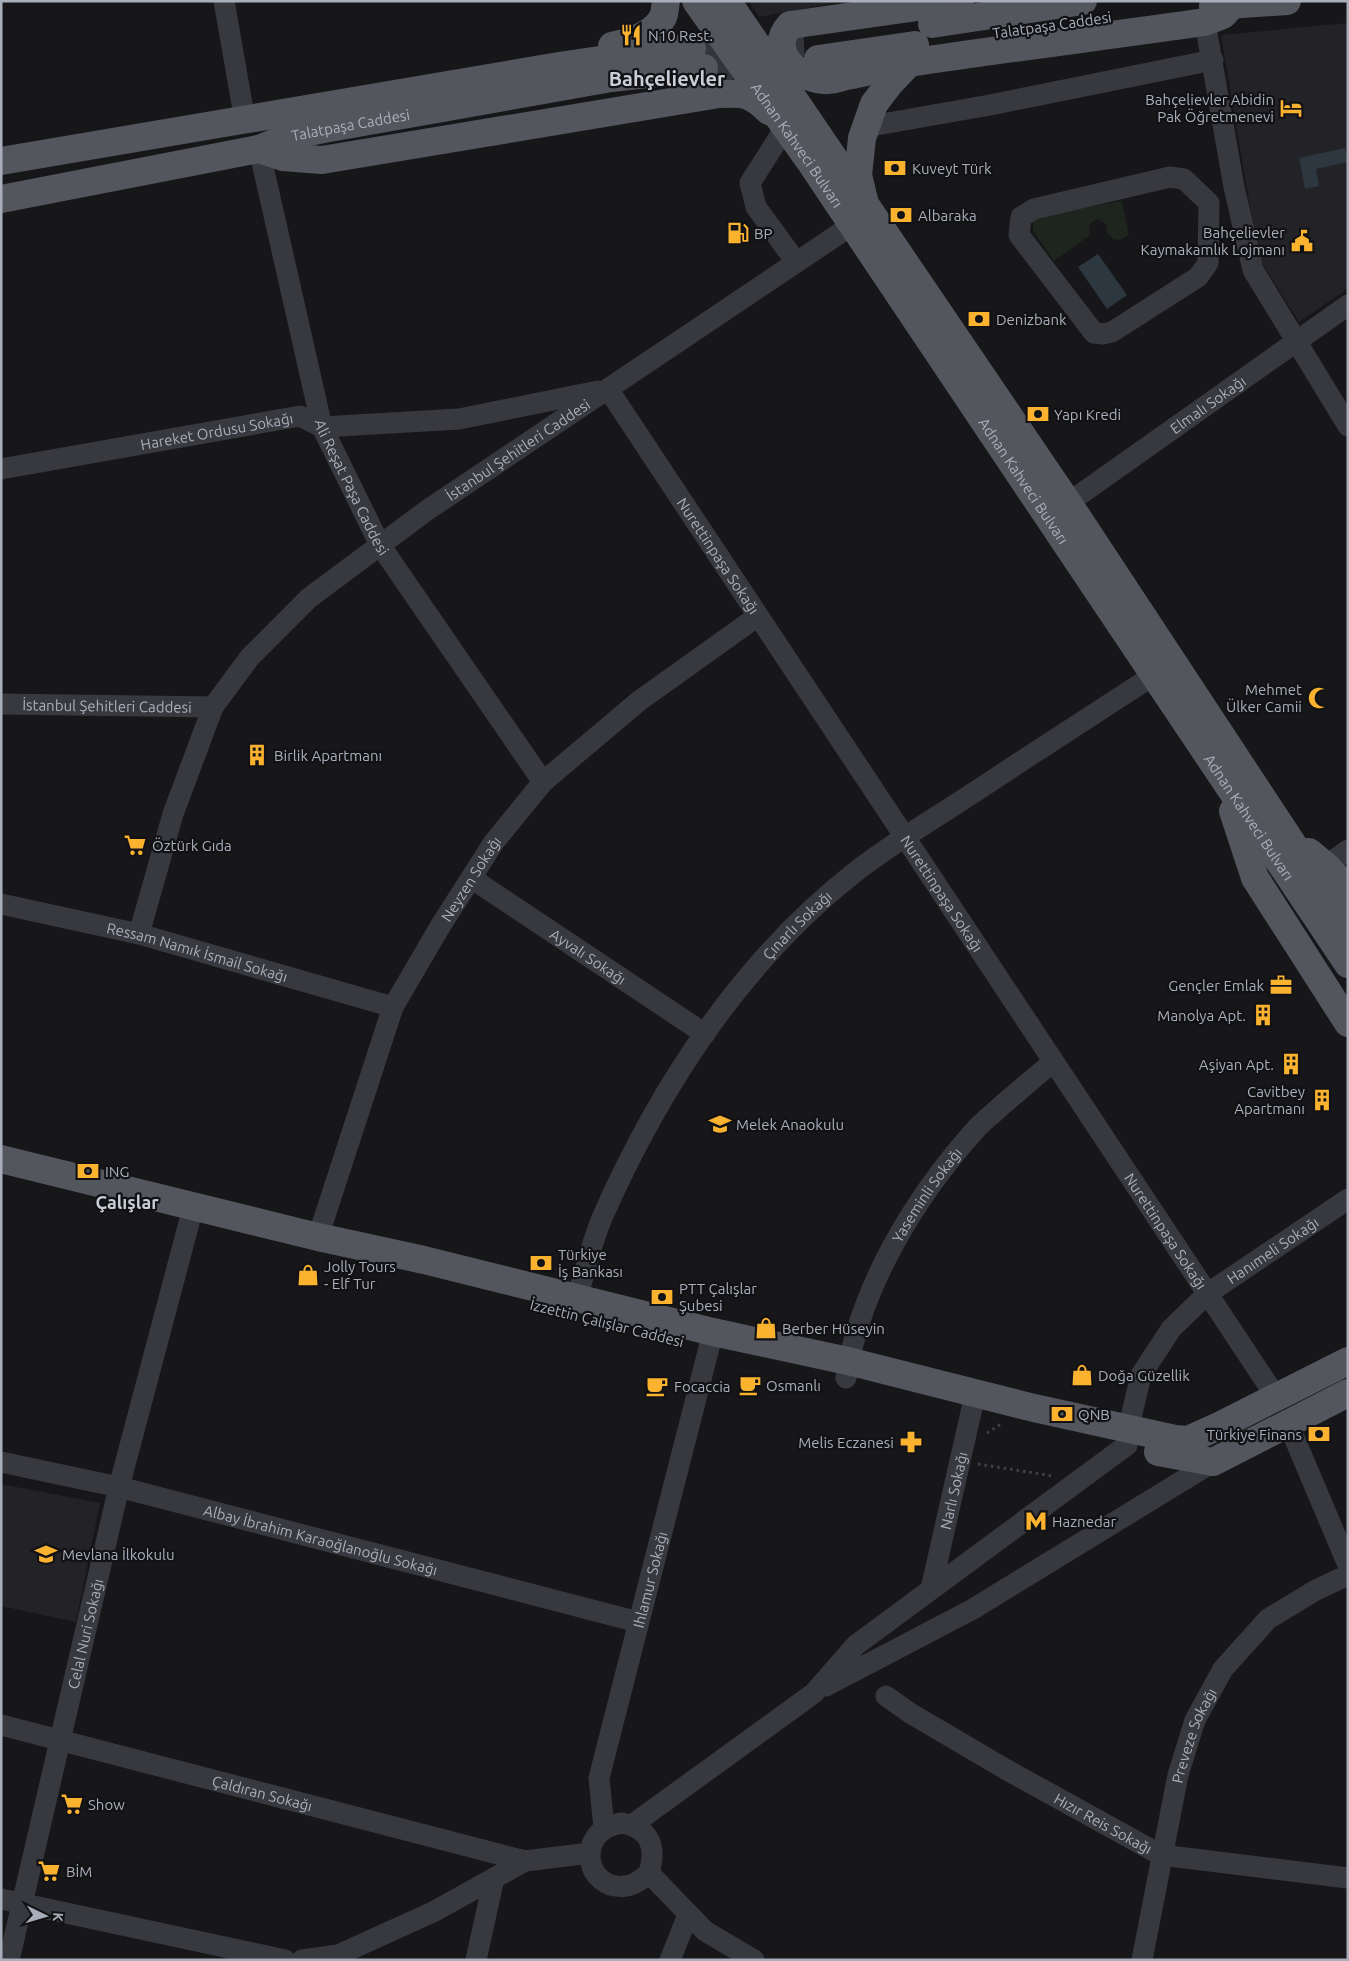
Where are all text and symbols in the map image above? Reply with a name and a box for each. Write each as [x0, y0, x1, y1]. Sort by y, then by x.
street label: Talatpaşa Caddesi [991, 8, 1113, 42]
restaurant icon: N10 Rest. [618, 22, 644, 48]
place label: N10 Rest. [648, 27, 713, 44]
district label: Bahçelievler [609, 67, 726, 90]
street label: Adnan Kahveci Bulvarı [748, 79, 847, 210]
place label: Bahçelievler Abidin Pak Öğretmenevi [1145, 91, 1274, 125]
hotel icon: Bahçelievler Abidin Pak Öğretmenevi [1278, 95, 1304, 121]
street label: Talatpaşa Caddesi [290, 105, 411, 144]
bank icon: Kuveyt Türk [882, 155, 908, 181]
place label: Kuveyt Türk [912, 160, 992, 177]
bank icon: Albaraka [888, 202, 914, 228]
place label: Albaraka [918, 207, 977, 224]
fuel station icon: BP [725, 220, 751, 246]
place label: Bahçelievler Kaymakamlık Lojmanı [1141, 224, 1285, 258]
place label: BP [754, 225, 773, 242]
public building icon: Bahçelievler Kaymakamlık Lojmanı [1289, 228, 1315, 254]
bank icon: Denizbank [966, 306, 992, 332]
place label: Denizbank [996, 311, 1067, 328]
street label: Elmalı Sokağı [1167, 372, 1249, 437]
street label: İstanbul Şehitleri Caddesi [443, 395, 593, 504]
bank icon: Yapı Kredi [1025, 401, 1051, 427]
place label: Yapı Kredi [1054, 406, 1121, 423]
street label: Hareket Ordusu Sokağı [139, 409, 294, 453]
street label: Adnan Kahveci Bulvarı [976, 414, 1072, 547]
street label: Ali Reşat Paşa Caddesi [312, 418, 393, 558]
street label: Nurettinpaşa Sokağı [674, 494, 763, 617]
place label: Mehmet Ülker Camii [1226, 681, 1302, 715]
mosque icon: Mehmet Ülker Camii [1306, 685, 1332, 711]
street label: İstanbul Şehitleri Caddesi [22, 696, 192, 715]
building icon: Birlik Apartmanı [244, 742, 270, 768]
place label: Birlik Apartmanı [274, 747, 382, 764]
street label: Adnan Kahveci Bulvarı [1201, 751, 1298, 883]
supermarket icon: Öztürk Gıda [122, 832, 148, 858]
street label: Neyzen Sokağı [437, 832, 504, 924]
street label: Nurettinpaşa Sokağı [898, 832, 987, 955]
place label: Öztürk Gıda [152, 837, 232, 854]
street label: Çınarlı Sokağı [759, 887, 835, 963]
street label: Ressam Namık İsmail Sokağı [105, 919, 290, 985]
street label: Ayvalı Sokağı [547, 925, 629, 988]
office icon: Gençler Emlak [1268, 972, 1294, 998]
place label: Gençler Emlak [1168, 977, 1264, 994]
building icon: Manolya Apt. [1250, 1002, 1276, 1028]
place label: Manolya Apt. [1157, 1007, 1246, 1024]
building icon: Aşiyan Apt. [1278, 1051, 1304, 1077]
place label: Aşiyan Apt. [1199, 1056, 1274, 1073]
place label: Cavitbey Apartmanı [1234, 1083, 1305, 1117]
building icon: Cavitbey Apartmanı [1309, 1087, 1335, 1113]
school or university icon: Melek Anaokulu [707, 1111, 733, 1137]
place label: Melek Anaokulu [736, 1116, 844, 1133]
street label: Yaseminli Sokağı [888, 1144, 965, 1245]
bank icon: ING [75, 1158, 101, 1184]
place label: ING [105, 1163, 130, 1180]
street label: Nurettinpaşa Sokağı [1121, 1170, 1210, 1292]
district label: Çalışlar [95, 1192, 159, 1213]
street label: Hanımeli Sokağı [1223, 1213, 1322, 1287]
place label: Türkiye İş Bankası [558, 1246, 623, 1280]
bank icon: Türkiye İş Bankası [528, 1250, 554, 1276]
place label: Jolly Tours - Elf Tur [324, 1258, 396, 1292]
shop icon: Jolly Tours - Elf Tur [295, 1262, 321, 1288]
place label: PTT Çalışlar Şubesi [679, 1280, 757, 1314]
bank icon: PTT Çalışlar Şubesi [649, 1284, 675, 1310]
street label: İzzettin Çalışlar Caddesi [528, 1296, 686, 1350]
shop icon: Berber Hüseyin [753, 1315, 779, 1341]
place label: Berber Hüseyin [782, 1320, 885, 1337]
shop icon: Doğa Güzellik [1069, 1362, 1095, 1388]
place label: Doğa Güzellik [1098, 1367, 1190, 1384]
cafe icon: Osmanlı [737, 1372, 763, 1398]
cafe icon: Focaccia [644, 1373, 670, 1399]
place label: Osmanlı [766, 1377, 821, 1394]
place label: Focaccia [674, 1378, 731, 1395]
bank icon: QNB [1049, 1401, 1075, 1427]
place label: QNB [1078, 1406, 1110, 1423]
bank icon: Türkiye Finans [1306, 1421, 1332, 1447]
place label: Türkiye Finans [1207, 1426, 1302, 1443]
pharmacy icon: Melis Eczanesi [898, 1429, 924, 1455]
place label: Melis Eczanesi [798, 1434, 894, 1451]
street label: Narlı Sokağı [936, 1450, 970, 1531]
street label: Albay İbrahim Karaoğlanoğlu Sokağı [202, 1501, 439, 1578]
metro station icon: Haznedar [1023, 1508, 1049, 1534]
place label: Haznedar [1052, 1513, 1116, 1530]
street label: Ihlamur Sokağı [629, 1530, 670, 1630]
school or university icon: Mevlana İlkokulu [33, 1541, 59, 1567]
place label: Mevlana İlkokulu [62, 1546, 174, 1563]
street label: Celal Nuri Sokağı [64, 1577, 106, 1691]
street label: Preveze Sokağı [1168, 1685, 1220, 1785]
street label: Çaldıran Sokağı [210, 1772, 314, 1814]
street label: Hızır Reis Sokağı [1051, 1789, 1155, 1857]
supermarket icon: Show [59, 1791, 85, 1817]
place label: Show [88, 1796, 125, 1813]
supermarket icon: BİM [36, 1858, 62, 1884]
place label: BİM [66, 1863, 92, 1880]
north arrow [20, 1891, 70, 1941]
text: K [50, 1912, 66, 1923]

